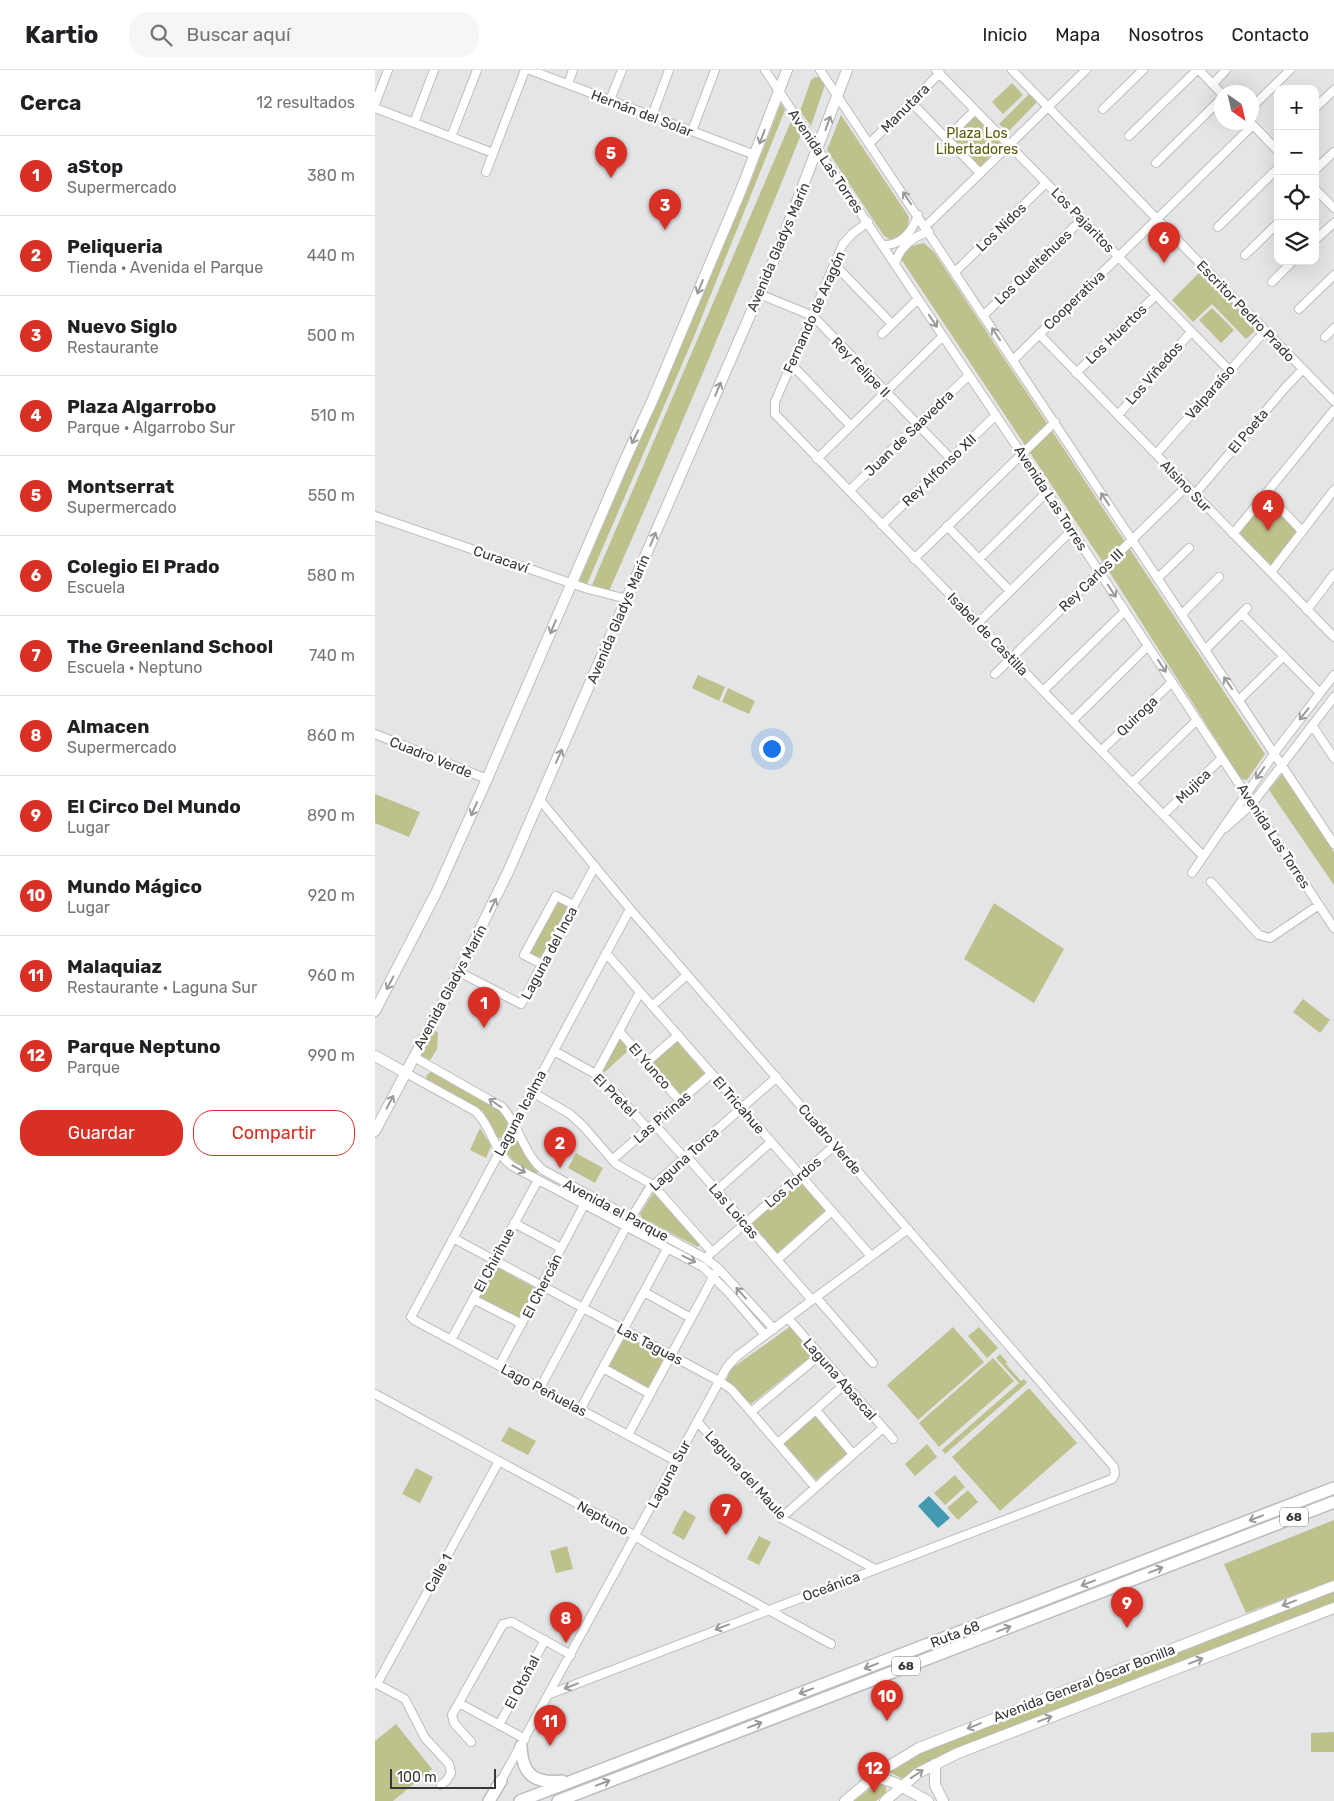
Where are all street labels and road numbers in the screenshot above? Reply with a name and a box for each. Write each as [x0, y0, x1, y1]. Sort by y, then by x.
street label: Manutara [877, 80, 933, 136]
street label: Hernán del Solar [589, 86, 696, 141]
street label: Avenida Las Torres [784, 106, 867, 217]
street label: Avenida Gladys Marín [744, 180, 813, 314]
street label: Los Pajaritos [1047, 184, 1118, 256]
street label: Los Nidos [973, 199, 1030, 255]
street label: Los Queltehues [991, 226, 1075, 308]
street label: Fernando de Aragón [780, 248, 849, 376]
street label: Escritor Pedro Prado [1193, 257, 1298, 365]
street label: Cooperativa [1040, 267, 1108, 334]
street label: Los Huertos [1082, 301, 1151, 368]
street label: Rey Felipe II [828, 334, 894, 401]
street label: Los Viñedos [1122, 338, 1186, 408]
street label: Valparaíso [1182, 361, 1239, 423]
street label: Juan de Saavedra [861, 387, 957, 480]
street label: El Poeta [1225, 405, 1272, 457]
street label: Rey Alfonso XII [899, 431, 980, 510]
street label: Avenida Las Torres [1010, 443, 1091, 554]
street label: Alsino Sur [1157, 457, 1215, 516]
street label: Curacaví [471, 542, 531, 577]
street label: Rey Carlos III [1055, 545, 1127, 615]
street label: Avenida Gladys Marín [584, 552, 653, 686]
street label: Isabel de Castilla [944, 589, 1032, 679]
street label: Quiroga [1113, 693, 1161, 740]
street label: Cuadro Verde [387, 733, 475, 782]
street label: Mujica [1172, 766, 1214, 807]
street label: Avenida Las Torres [1233, 781, 1314, 892]
street label: Laguna del Inca [518, 904, 581, 1003]
street label: Avenida Gladys Marín [410, 922, 491, 1052]
street label: El Yunco [625, 1040, 674, 1093]
street label: Laguna Icalma [491, 1067, 550, 1159]
street label: El Pretel [590, 1070, 640, 1120]
street label: El Tricahue [709, 1073, 768, 1138]
street label: Las Pirinas [630, 1088, 695, 1147]
street label: Cuadro Verde [794, 1101, 865, 1178]
street label: Laguna Torca [646, 1124, 722, 1195]
street label: Los Tordos [762, 1153, 825, 1212]
street label: Avenida el Parque [560, 1176, 671, 1245]
street label: Las Loicas [705, 1180, 762, 1243]
street label: El Chirihue [470, 1225, 518, 1295]
street label: El Chercán [519, 1251, 566, 1321]
street label: Las Taguas [614, 1320, 686, 1369]
street label: Laguna Abascal [799, 1335, 880, 1424]
street label: Lago Peñuelas [498, 1361, 590, 1420]
street label: Laguna del Maule [701, 1427, 790, 1523]
street label: Laguna Sur [644, 1437, 695, 1511]
street label: Neptuno [574, 1497, 631, 1540]
road number: 68 [1280, 1508, 1308, 1526]
street label: Calle 1 [421, 1551, 456, 1595]
street label: Oceánica [800, 1568, 862, 1605]
street label: Ruta 68 [928, 1617, 982, 1652]
street label: Avenida General Óscar Bonilla [990, 1640, 1178, 1726]
street label: El Otoñal [501, 1653, 544, 1712]
road number: 68 [892, 1656, 920, 1675]

